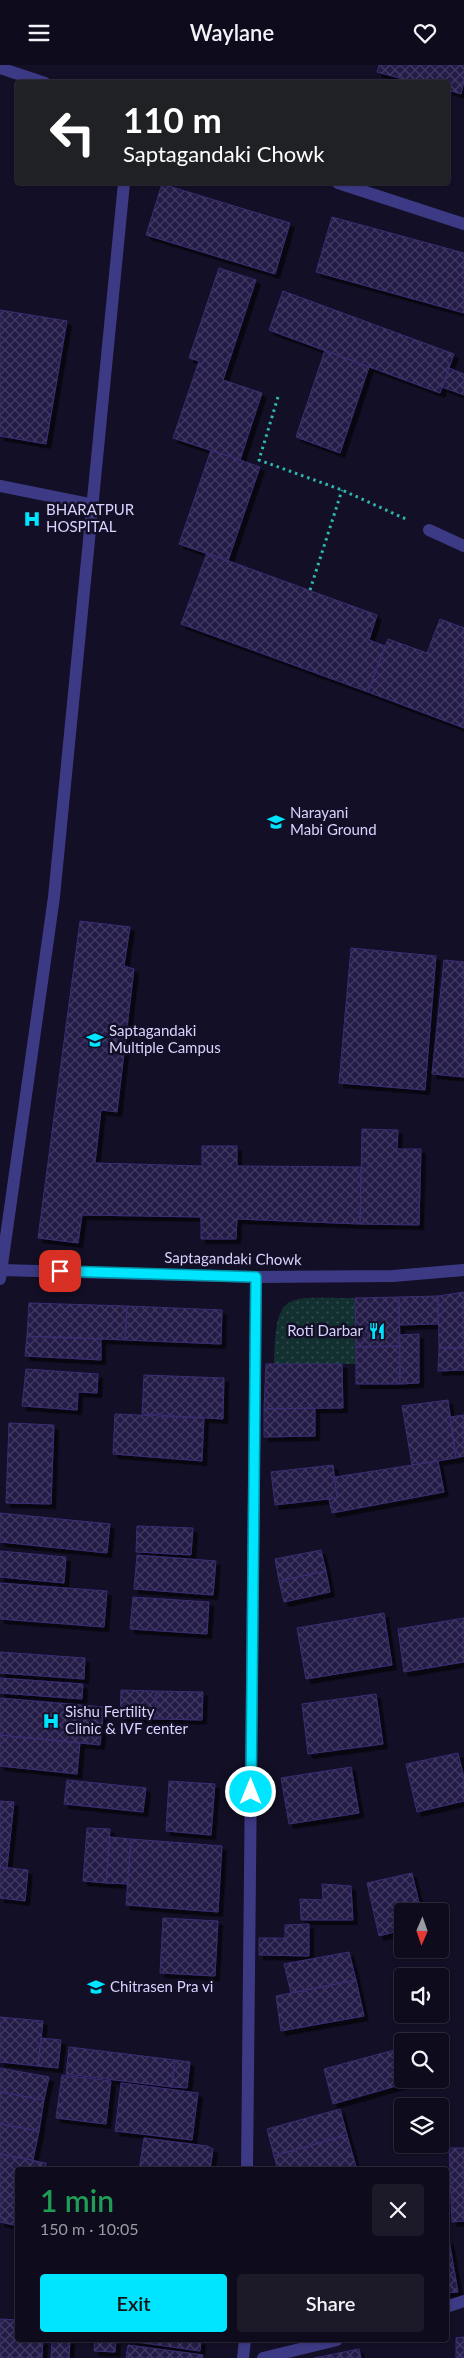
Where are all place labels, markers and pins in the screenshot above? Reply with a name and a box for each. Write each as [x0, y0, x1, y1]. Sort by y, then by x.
place label: BHARATPUR HOSPITAL [46, 500, 135, 535]
hospital icon: BHARATPUR HOSPITAL [22, 509, 42, 529]
place label: Narayani Mabi Ground [290, 803, 377, 838]
school or university icon: Narayani Mabi Ground [266, 812, 286, 832]
place label: Saptagandaki Multiple Campus [109, 1021, 221, 1056]
school or university icon: Saptagandaki Multiple Campus [85, 1030, 105, 1050]
pin [39, 1250, 81, 1292]
place label: Roti Darbar [287, 1321, 364, 1339]
restaurant icon: Roti Darbar [367, 1321, 387, 1341]
place label: Sishu Fertility Clinic & IVF center [65, 1702, 188, 1737]
hospital icon: Sishu Fertility Clinic & IVF center [41, 1711, 61, 1731]
school or university icon: Chitrasen Pra vi [86, 1977, 106, 1997]
place label: Chitrasen Pra vi [110, 1977, 213, 1995]

